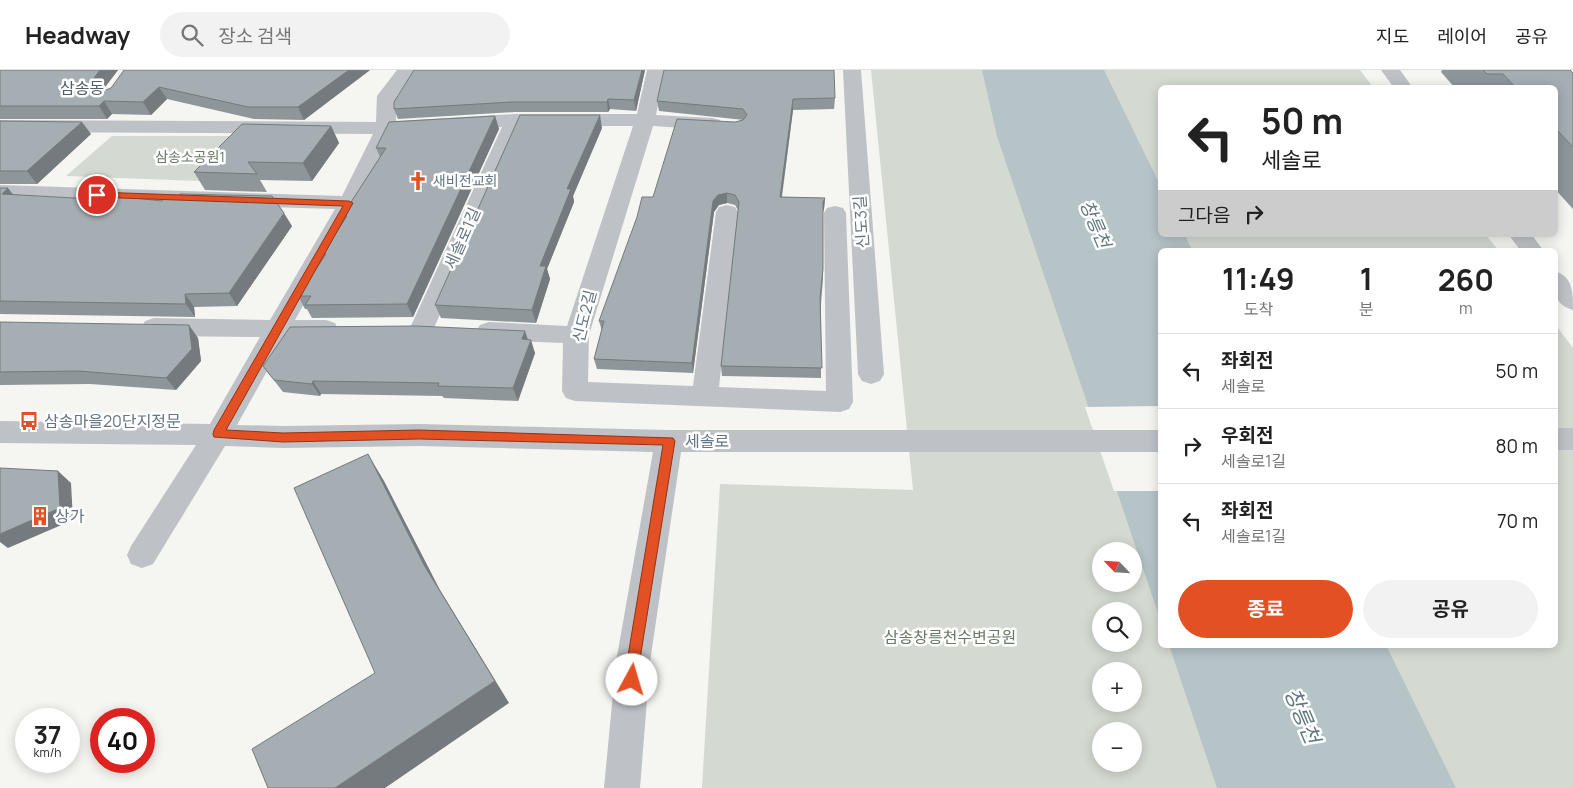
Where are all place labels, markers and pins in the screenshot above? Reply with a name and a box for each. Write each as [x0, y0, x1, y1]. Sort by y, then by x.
church icon: 새비전교회 [407, 170, 429, 192]
place label: 새비전교회 [433, 171, 497, 190]
pin [76, 174, 118, 216]
bus stop icon: 삼송마을20단지정문 [18, 410, 40, 432]
place label: 삼송마을20단지정문 [44, 410, 181, 432]
building icon: 상가 [29, 505, 51, 527]
place label: 상가 [55, 505, 85, 527]

